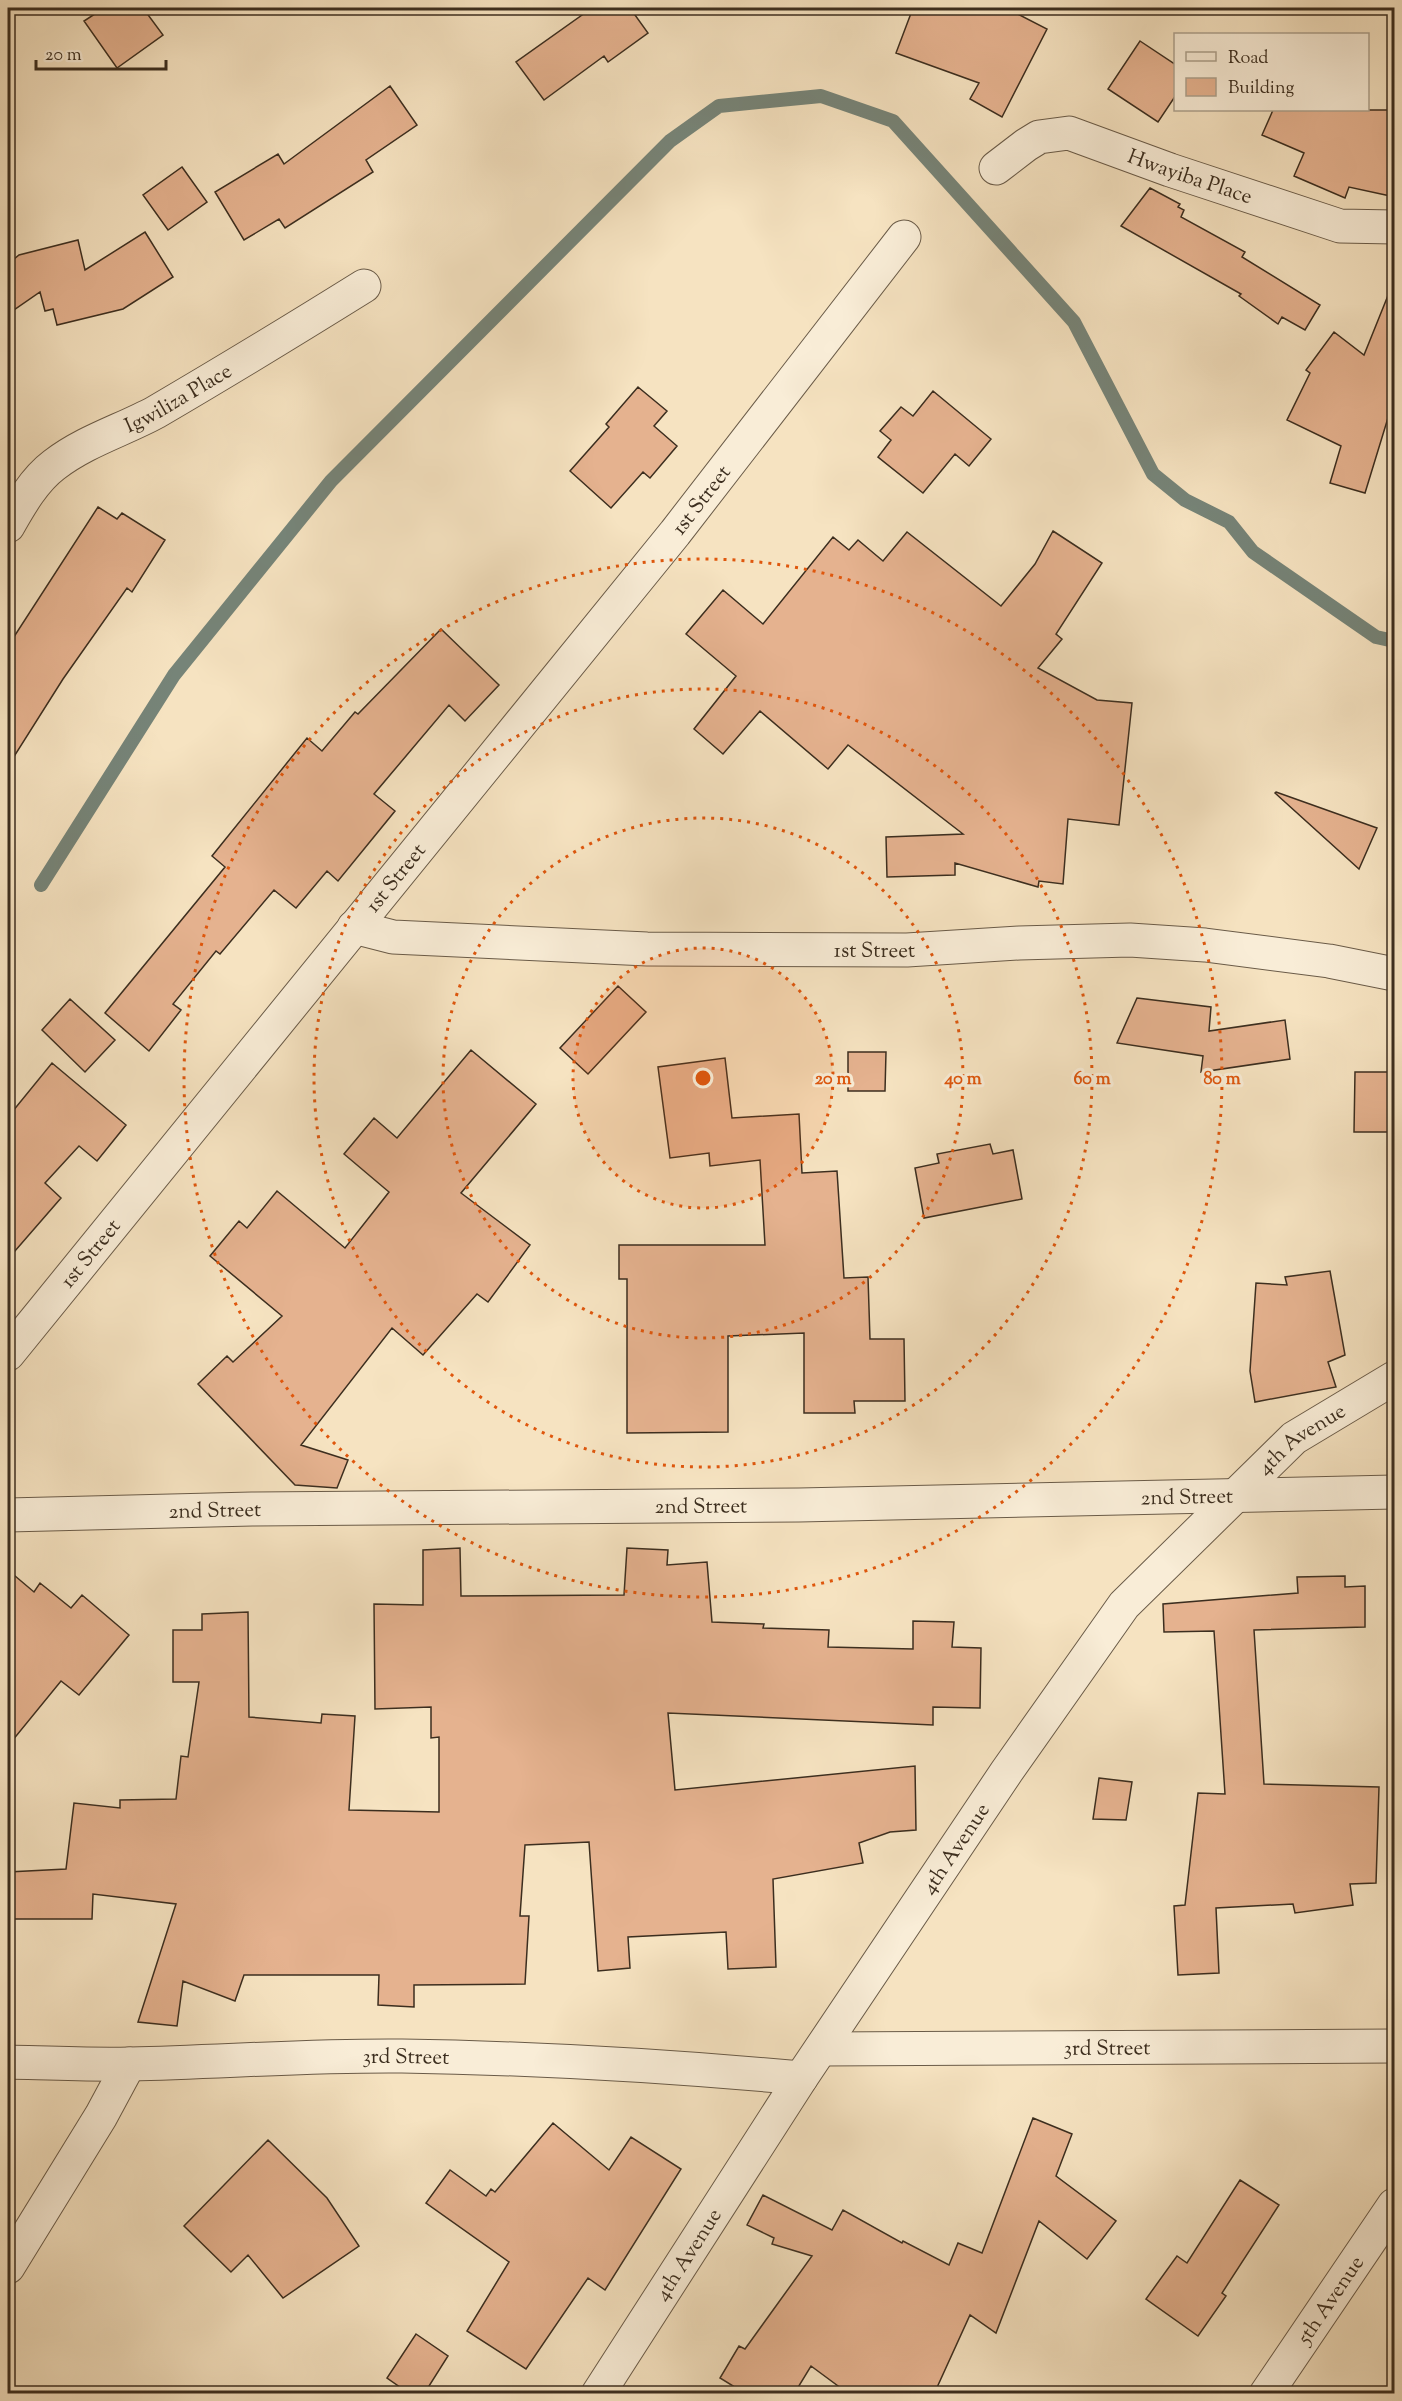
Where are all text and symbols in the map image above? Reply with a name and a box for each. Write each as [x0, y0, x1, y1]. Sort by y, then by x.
scale bar [36, 33, 166, 71]
legend [1174, 33, 1369, 111]
text: 20 m [45, 43, 82, 69]
text: Road [1228, 46, 1268, 72]
text: Building [1228, 76, 1294, 102]
street label: Hwayiba Place [1123, 143, 1256, 213]
street label: Igwiliza Place [120, 357, 238, 442]
street label: 1st Street [666, 459, 739, 542]
street label: 1st Street [359, 838, 434, 920]
street label: 1st Street [834, 937, 916, 967]
text: 20 m [815, 1067, 851, 1093]
text: 40 m [943, 1067, 982, 1093]
text: 60 m [1073, 1067, 1111, 1093]
text: 80 m [1203, 1067, 1241, 1093]
centre of rings [693, 1068, 713, 1088]
street label: 1st Street [54, 1213, 129, 1295]
street label: 4th Avenue [1251, 1397, 1352, 1483]
street label: 2nd Street [1140, 1483, 1234, 1515]
street label: 2nd Street [654, 1492, 747, 1523]
street label: 2nd Street [168, 1496, 261, 1528]
street label: 4th Avenue [915, 1798, 998, 1901]
street label: 3rd Street [1064, 2034, 1150, 2065]
street label: 3rd Street [362, 2043, 450, 2074]
street label: 4th Avenue [649, 2203, 730, 2308]
street label: 5th Avenue [1290, 2250, 1372, 2352]

